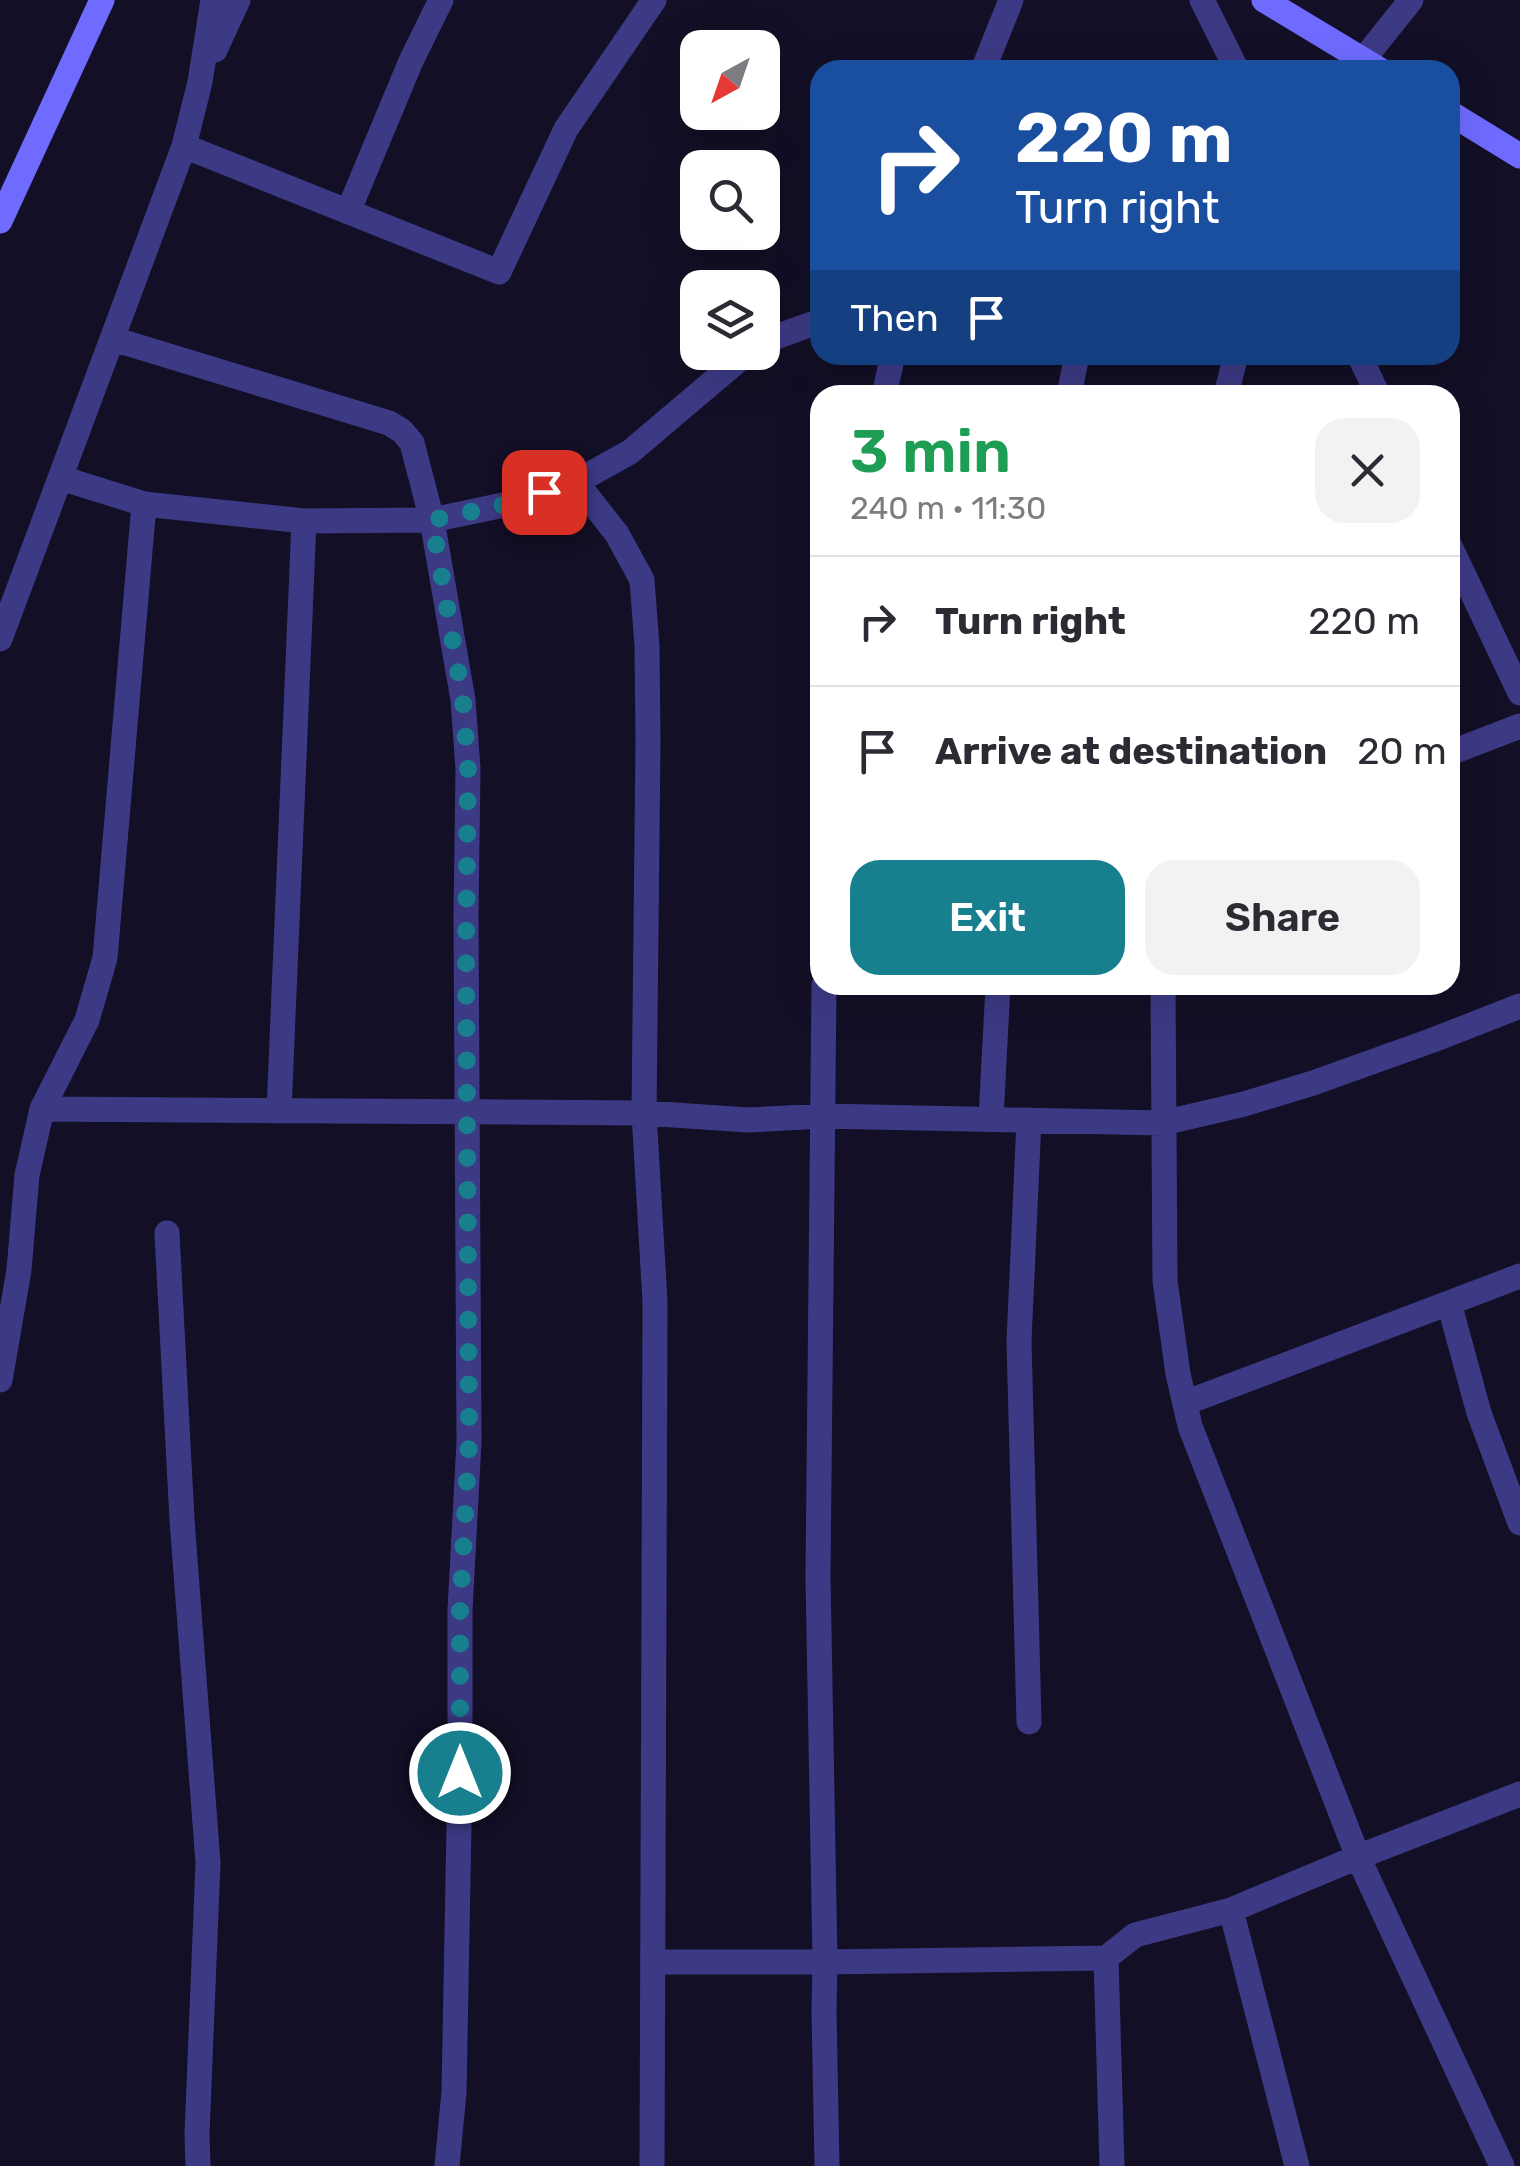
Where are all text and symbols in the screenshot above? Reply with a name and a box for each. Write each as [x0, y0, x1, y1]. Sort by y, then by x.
north arrow [680, 30, 780, 130]
map controls [680, 30, 780, 370]
text: 220 m [1015, 97, 1233, 180]
icon: right [850, 100, 980, 230]
button: search [680, 150, 780, 250]
text: Turn right [1015, 181, 1219, 234]
button: layers [680, 270, 780, 370]
icon: arrive [959, 290, 1014, 345]
text: Then [850, 295, 939, 341]
text: 3 min [850, 416, 1011, 487]
button: close [1315, 418, 1420, 523]
pin [502, 450, 587, 535]
icon: arrive [517, 465, 572, 520]
text: 240 m · 11:30 [850, 489, 1046, 527]
icon: right [850, 594, 905, 649]
text: Turn right [935, 598, 1126, 644]
text: 220 m [1308, 598, 1420, 644]
icon: arrive [850, 724, 905, 779]
text: Arrive at destination [935, 728, 1327, 774]
text: 20 m [1357, 728, 1447, 774]
button: Exit [850, 860, 1125, 975]
button: Share [1145, 860, 1420, 975]
position arrow [408, 1721, 512, 1825]

